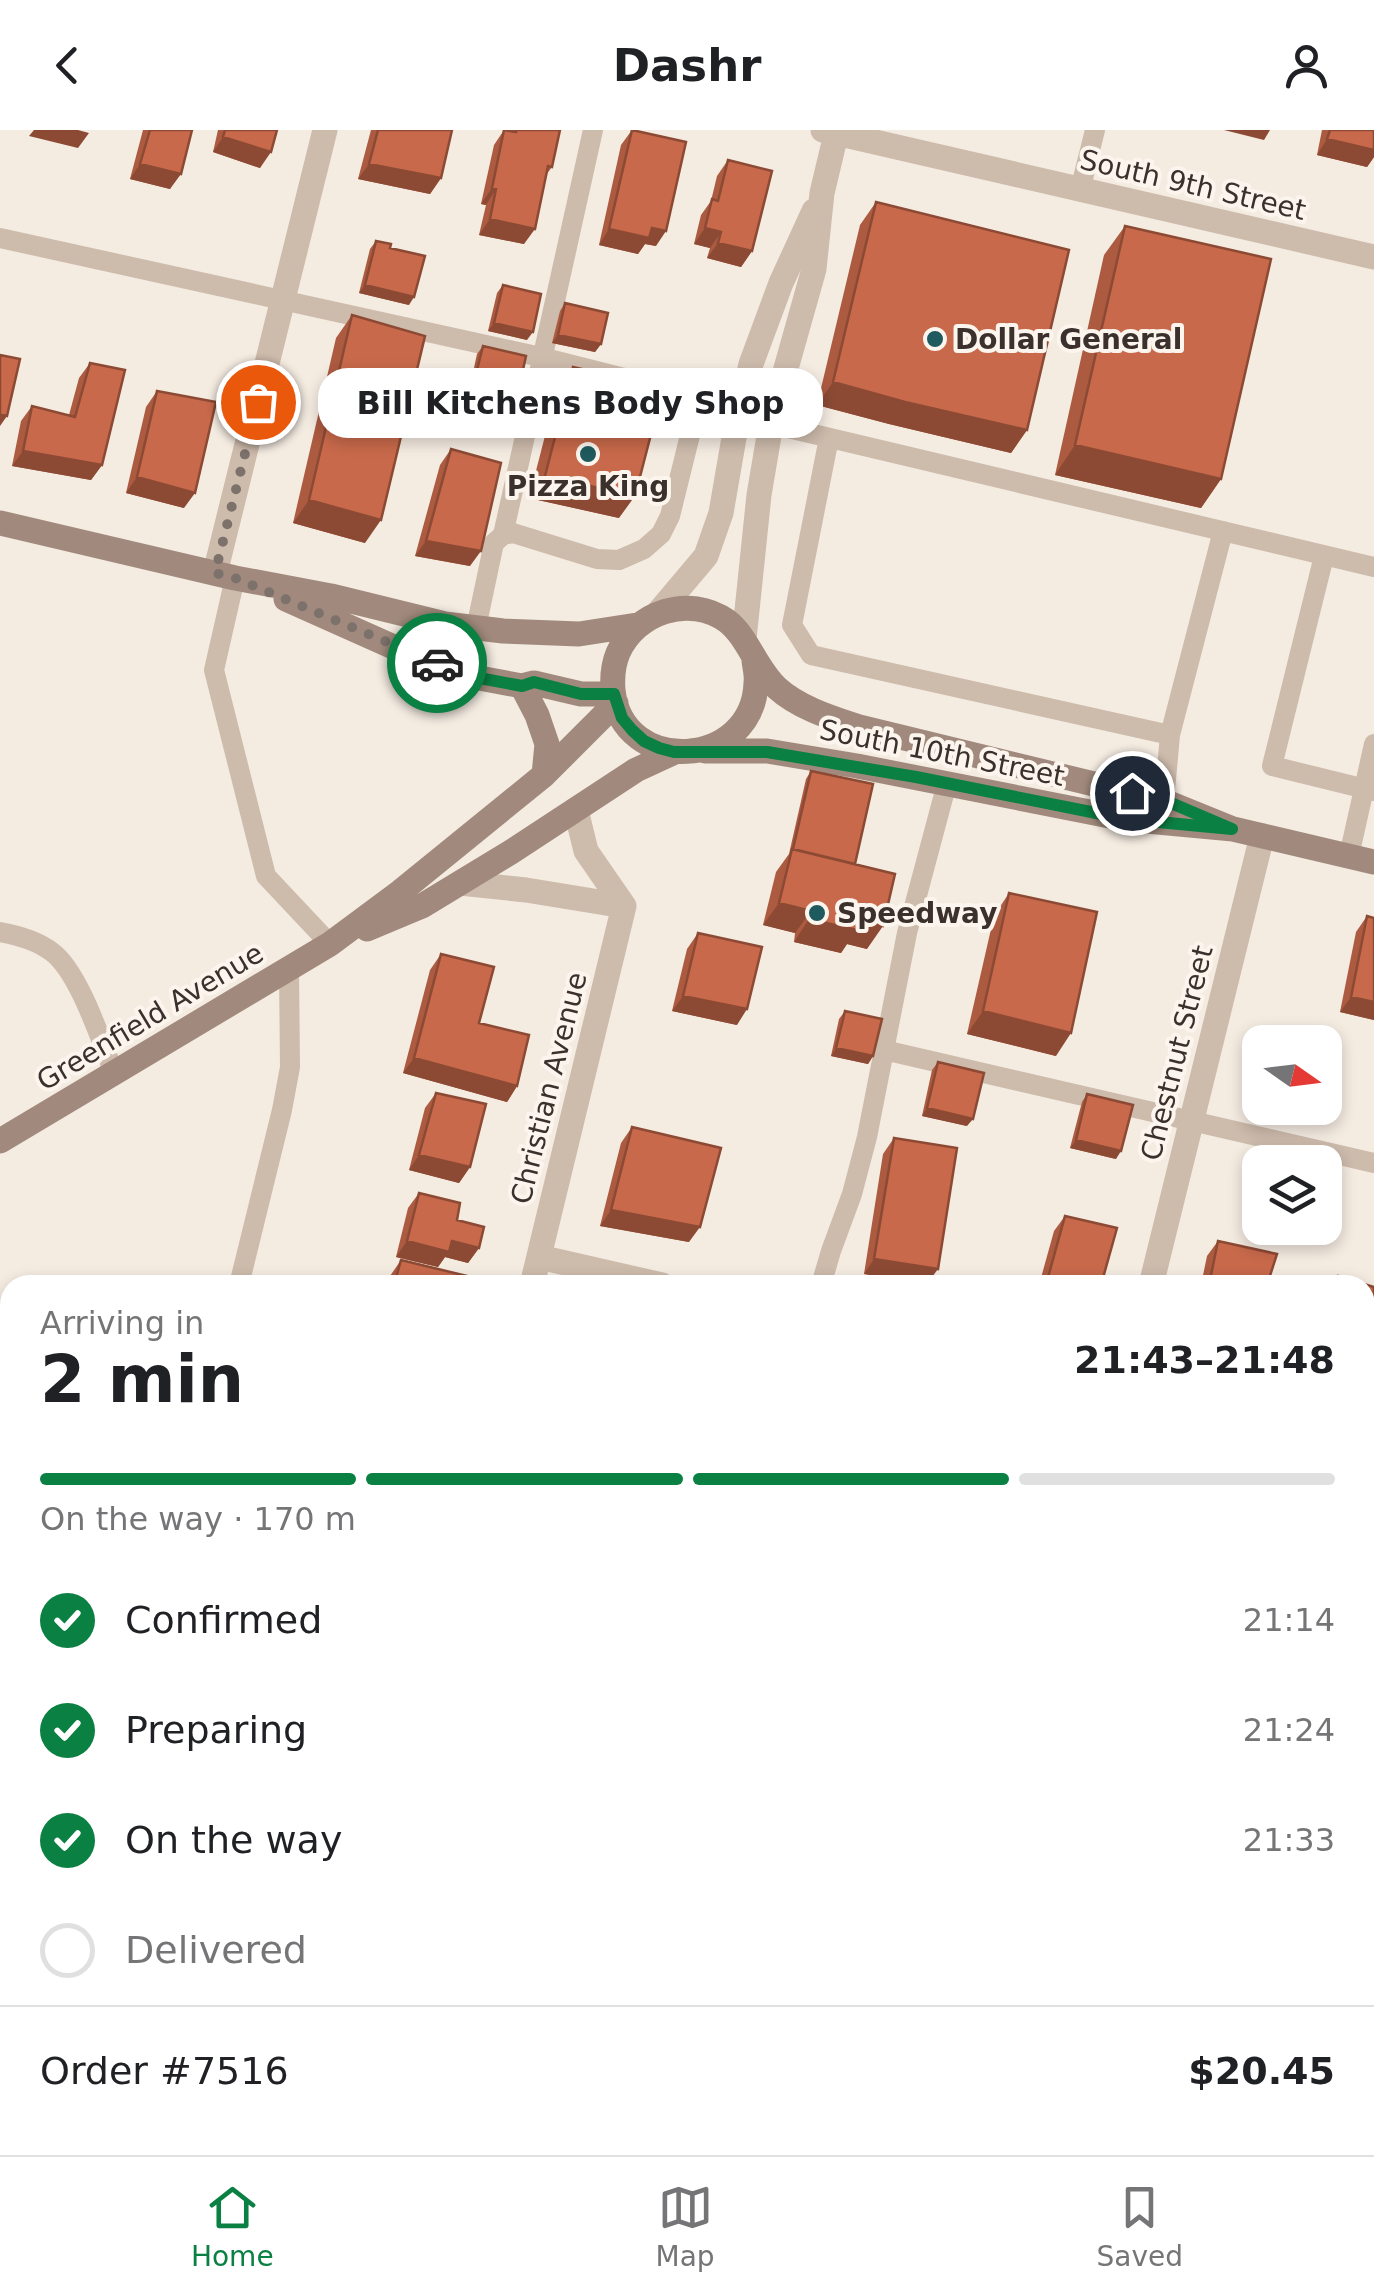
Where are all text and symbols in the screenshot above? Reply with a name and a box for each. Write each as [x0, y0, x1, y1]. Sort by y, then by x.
icon: back [40, 38, 95, 93]
icon: person [1279, 38, 1334, 93]
text: Dashr [613, 39, 761, 92]
street label: South 9th Street [1077, 143, 1309, 227]
place label: Dollar General [955, 323, 1182, 356]
marker: Dollar General [924, 328, 946, 350]
pin [216, 360, 301, 445]
callout: Bill Kitchens Body Shop [318, 367, 823, 437]
icon: bag [231, 375, 286, 430]
text: Bill Kitchens Body Shop [357, 384, 784, 422]
marker: Pizza King [577, 443, 599, 465]
place label: Pizza King [507, 470, 669, 503]
courier [387, 613, 487, 713]
icon: car [410, 636, 465, 691]
street label: South 10th Street [817, 713, 1067, 793]
pin [1090, 751, 1175, 836]
icon: home [1105, 766, 1160, 821]
place label: Speedway [837, 897, 997, 930]
marker: Speedway [806, 902, 828, 924]
street label: Greenfield Avenue [31, 936, 269, 1098]
street label: Chestnut Street [1134, 942, 1220, 1164]
street label: Christian Avenue [504, 969, 594, 1207]
north arrow [1242, 1025, 1342, 1125]
map controls [1242, 1025, 1342, 1245]
button: layers [1242, 1145, 1342, 1245]
text: Arriving in [40, 1304, 204, 1342]
text: 21:43–21:48 [1074, 1338, 1335, 1382]
text: 2 min [40, 1342, 244, 1417]
text: On the way · 170 m [40, 1500, 356, 1538]
icon: check [40, 1593, 95, 1648]
text: Confirmed [125, 1598, 322, 1642]
text: 21:14 [1243, 1601, 1335, 1639]
icon: check [40, 1703, 95, 1758]
text: Preparing [125, 1708, 307, 1752]
text: 21:24 [1243, 1711, 1335, 1749]
icon: check [40, 1813, 95, 1868]
text: On the way [125, 1818, 342, 1862]
text: 21:33 [1243, 1821, 1335, 1859]
text: Delivered [125, 1928, 307, 1972]
text: Order #7516 [40, 2049, 289, 2093]
text: $20.45 [1188, 2049, 1335, 2093]
tab: Home [191, 2180, 274, 2273]
tab: Map [656, 2180, 715, 2273]
tab: Saved [1097, 2180, 1183, 2273]

